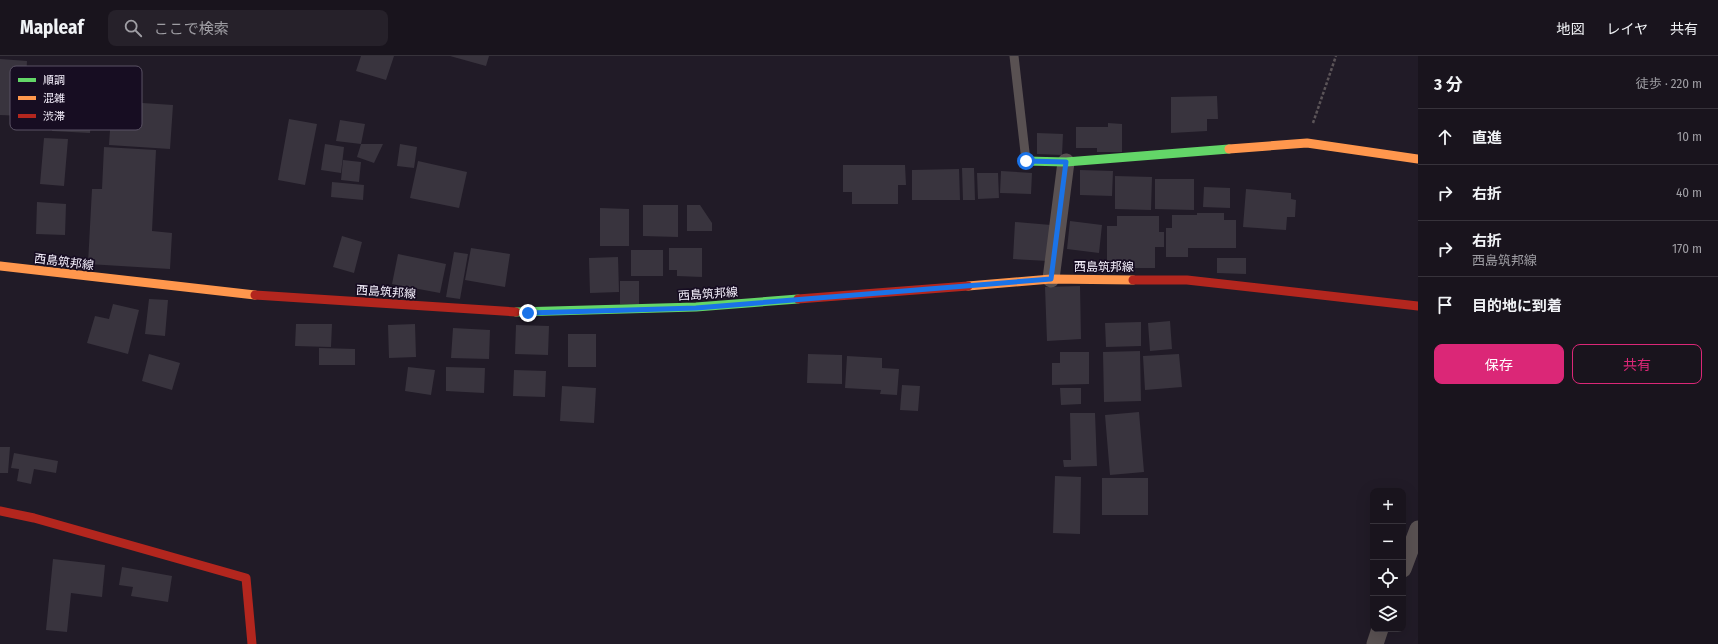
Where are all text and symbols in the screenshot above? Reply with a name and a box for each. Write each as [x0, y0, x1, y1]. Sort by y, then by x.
search box [108, 10, 388, 46]
text: Mapleaf [20, 16, 84, 39]
icon: search [122, 17, 144, 39]
text: ここで検索 [154, 20, 229, 38]
text: 地図 [1556, 21, 1584, 38]
text: レイヤ [1606, 21, 1648, 38]
text: 共有 [1670, 21, 1698, 38]
legend [10, 66, 142, 130]
text: 順調 [43, 74, 65, 87]
text: 3 分 [1434, 74, 1463, 95]
text: 徒歩 · 220 m [1636, 76, 1702, 91]
text: 混雑 [43, 92, 65, 105]
text: 渋滞 [43, 110, 65, 123]
icon: ahead [1434, 126, 1456, 148]
text: 直進 [1472, 129, 1502, 147]
text: 10 m [1677, 129, 1702, 144]
route start [1017, 152, 1035, 170]
icon: right [1434, 182, 1456, 204]
text: 右折 [1472, 185, 1502, 203]
text: 40 m [1676, 185, 1702, 200]
text: 右折 [1472, 232, 1502, 250]
icon: right [1434, 238, 1456, 260]
text: 170 m [1672, 241, 1702, 256]
street label: 西島筑邦線 [33, 251, 95, 273]
text: 西島筑邦線 [1472, 253, 1537, 268]
street label: 西島筑邦線 [1074, 260, 1134, 274]
street label: 西島筑邦線 [356, 283, 416, 301]
street label: 西島筑邦線 [678, 285, 738, 303]
icon: arrive [1434, 294, 1456, 316]
text: 目的地に到着 [1472, 297, 1562, 315]
route end [519, 304, 537, 322]
button: 保存 [1434, 344, 1564, 384]
button: 共有 [1572, 344, 1702, 384]
map controls [1370, 488, 1406, 632]
button: + [1370, 488, 1406, 524]
button: − [1370, 524, 1406, 560]
button: locate [1370, 560, 1406, 596]
button: layers [1370, 596, 1406, 632]

